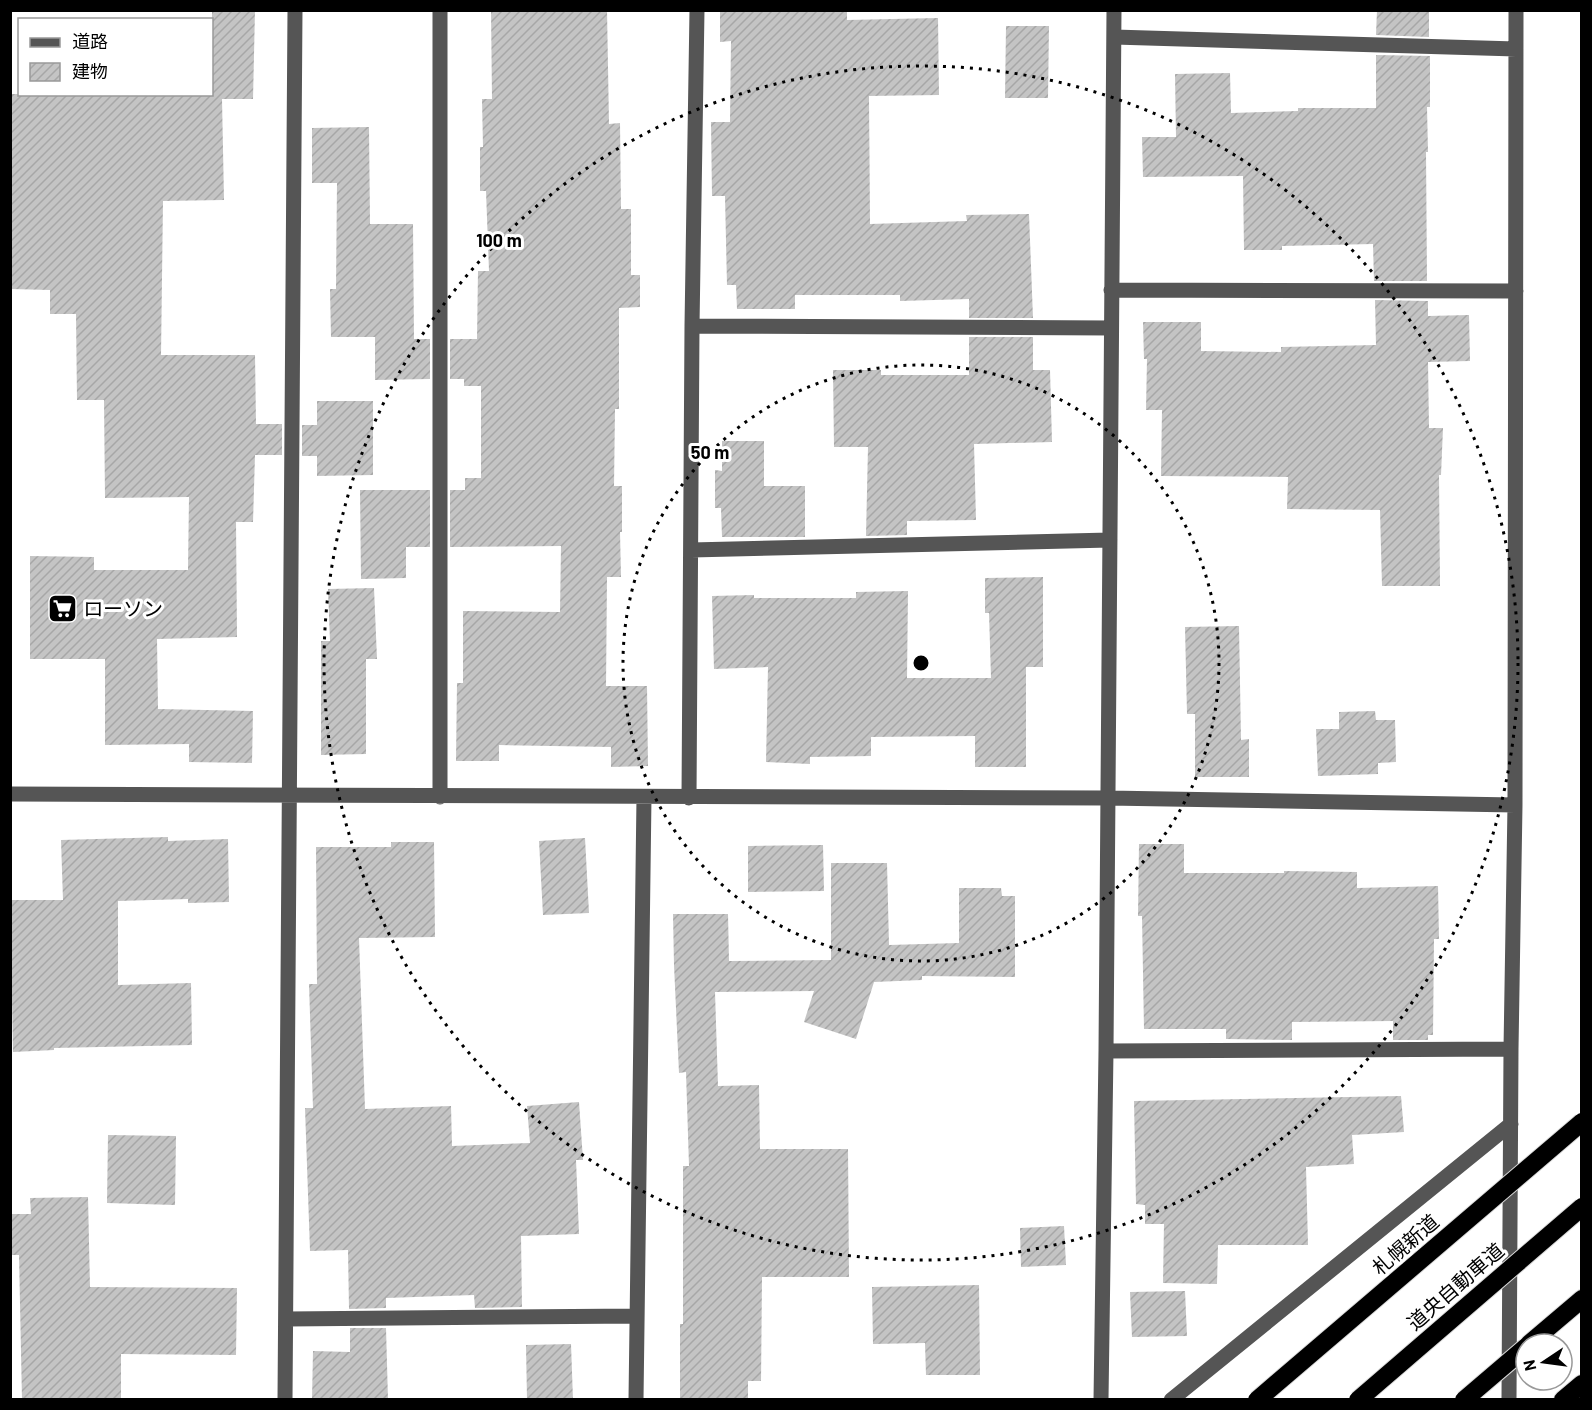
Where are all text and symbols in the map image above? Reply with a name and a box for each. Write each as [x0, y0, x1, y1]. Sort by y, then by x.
legend [18, 18, 213, 96]
text: 道路 [72, 30, 108, 52]
text: 建物 [72, 60, 108, 82]
text: 100 m [476, 229, 522, 251]
text: 50 m [691, 441, 729, 463]
supermarket icon: ローソン [46, 592, 78, 624]
place label: ローソン [83, 596, 163, 620]
centre of rings [911, 653, 931, 673]
street label: 札幌新道 [1367, 1209, 1443, 1279]
street label: 道央自動車道 [1402, 1238, 1508, 1334]
north arrow [1514, 1332, 1574, 1392]
text: N [1518, 1358, 1539, 1373]

